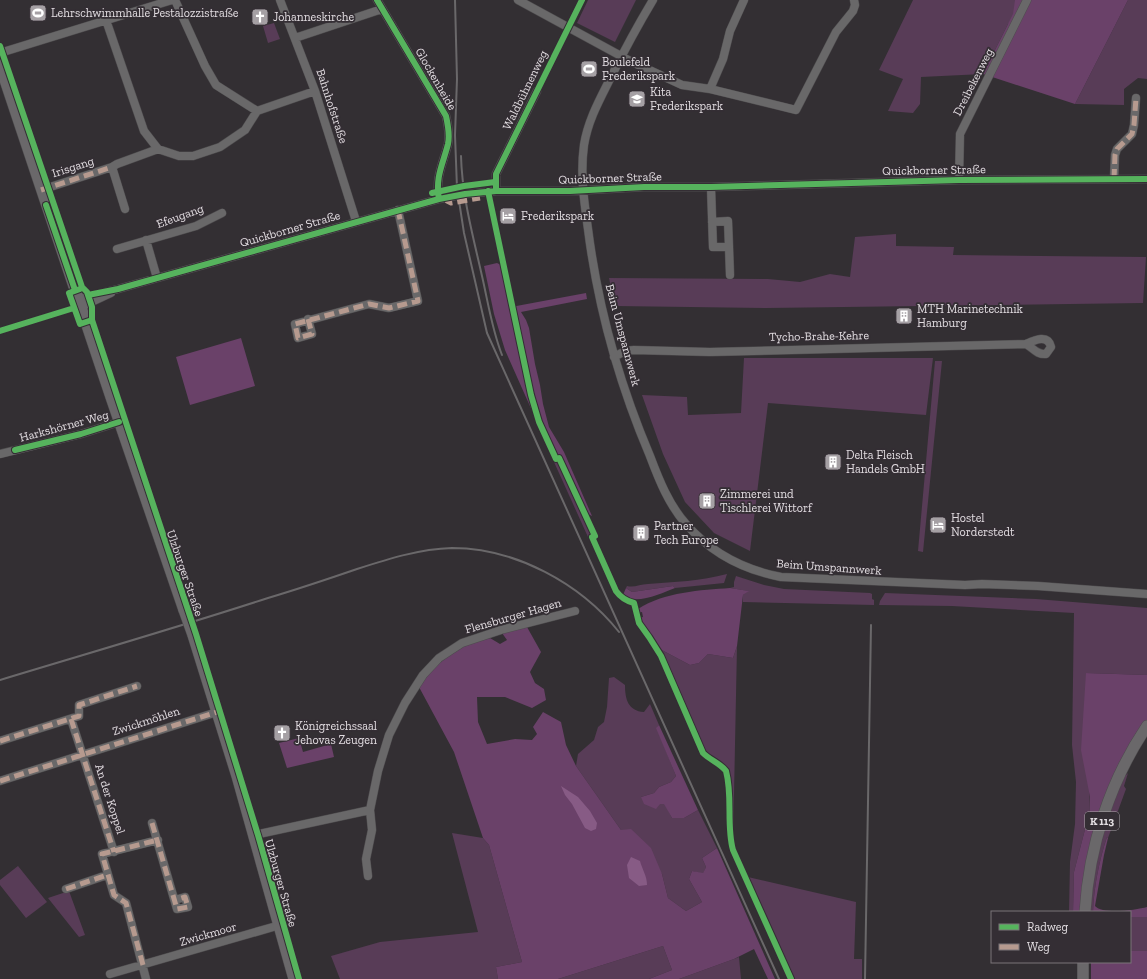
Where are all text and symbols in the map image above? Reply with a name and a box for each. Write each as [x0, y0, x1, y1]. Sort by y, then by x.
sports icon: Lehrschwimmhalle Pestalozzistraße [28, 3, 48, 23]
place label: Lehrschwimmhalle Pestalozzistraße [51, 6, 239, 20]
church icon: Johanneskirche [250, 7, 270, 27]
place label: Johanneskirche [273, 10, 354, 24]
street label: Glockenheide [413, 45, 460, 113]
street label: Dreibekenweg [950, 45, 996, 118]
street label: Waldbühnenweg [500, 48, 550, 132]
place label: Boulefeld Frederikspark [602, 55, 676, 83]
sports icon: Boulefeld Frederikspark [579, 59, 599, 79]
street label: Bahnhofstraße [313, 67, 351, 145]
place label: Kita Frederikspark [650, 85, 724, 113]
school or university icon: Kita Frederikspark [627, 89, 647, 109]
street label: Irisgang [50, 154, 96, 180]
street label: Quickborner Straße [882, 162, 986, 178]
street label: Quickborner Straße [558, 169, 662, 187]
street label: Efeugang [155, 201, 206, 231]
hotel icon: Frederikspark [498, 206, 518, 226]
street label: Quickborner Straße [238, 208, 342, 250]
place label: Frederikspark [521, 209, 595, 223]
street label: Beim Umspannwerk [603, 282, 644, 388]
place label: MTH Marinetechnik Hamburg [917, 302, 1024, 330]
building icon: MTH Marinetechnik Hamburg [894, 306, 914, 326]
street label: Tycho-Brahe-Kehre [769, 328, 870, 344]
street label: Harkshörner Weg [18, 407, 110, 445]
place label: Delta Fleisch Handels GmbH [846, 448, 925, 476]
building icon: Delta Fleisch Handels GmbH [823, 452, 843, 472]
place label: Zimmerei und Tischlerei Wittorf [720, 487, 813, 515]
building icon: Zimmerei und Tischlerei Wittorf [697, 491, 717, 511]
place label: Hostel Norderstedt [951, 511, 1015, 539]
hotel icon: Hostel Norderstedt [928, 515, 948, 535]
place label: Partner Tech Europe [654, 519, 719, 547]
building icon: Partner Tech Europe [631, 523, 651, 543]
street label: Ulzburger Straße [164, 528, 206, 618]
street label: Beim Umspannwerk [776, 556, 883, 578]
street label: Flensburger Hagen [463, 596, 563, 636]
street label: Zwickmöhlen [111, 704, 182, 738]
place label: Königreichssaal Jehovas Zeugen [295, 719, 377, 747]
church icon: Königreichssaal Jehovas Zeugen [272, 723, 292, 743]
street label: An der Koppel [92, 762, 128, 836]
road number: K 113 [1085, 812, 1119, 830]
street label: Ulzburger Straße [262, 838, 300, 929]
legend [991, 911, 1131, 963]
street label: Zwickmoor [178, 919, 238, 949]
text: Radweg [1027, 920, 1068, 934]
text: Weg [1027, 940, 1050, 954]

